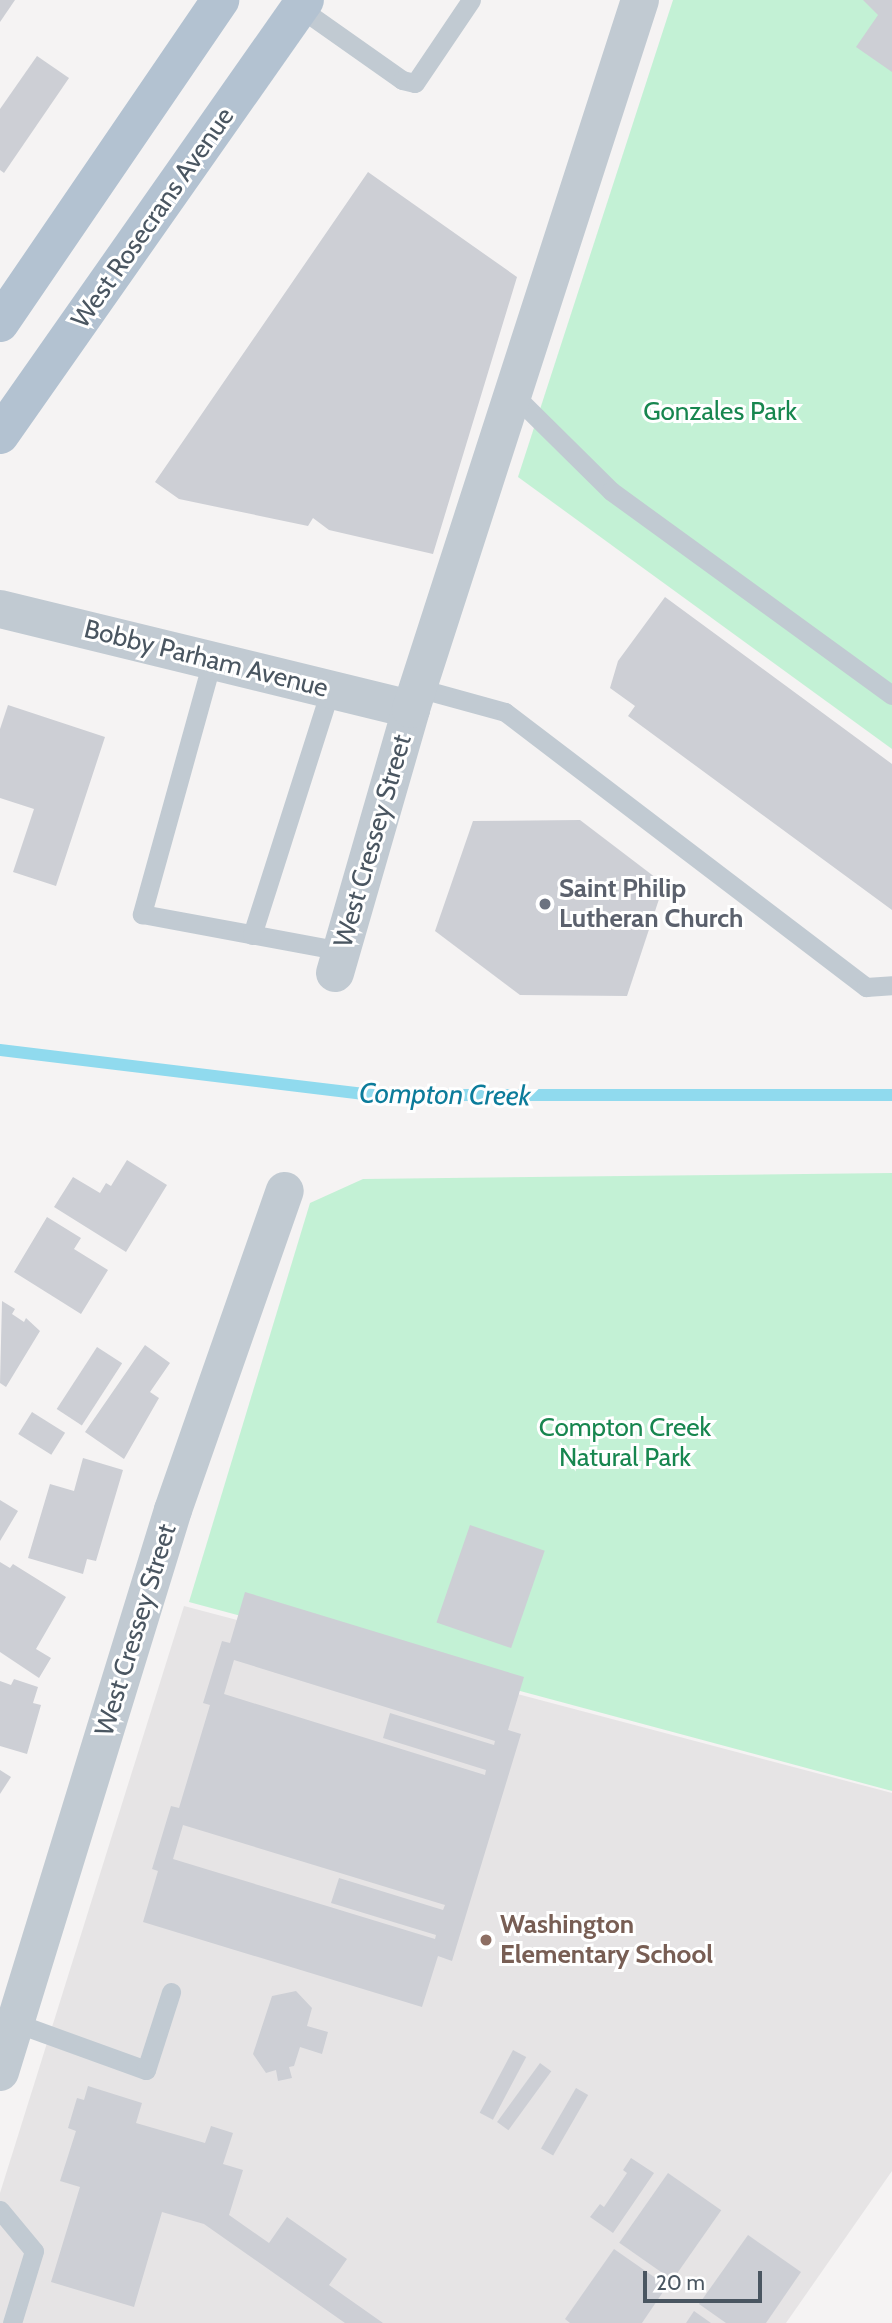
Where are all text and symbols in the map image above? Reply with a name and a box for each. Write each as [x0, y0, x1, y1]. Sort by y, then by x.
street label: West Rosecrans Avenue [65, 102, 241, 334]
park label: Gonzales Park [643, 396, 797, 428]
street label: Bobby Parham Avenue [81, 614, 331, 704]
street label: West Cressey Street [328, 731, 418, 951]
place label: Saint Philip Lutheran Church [559, 873, 743, 934]
marker: Saint Philip Lutheran Church [537, 896, 553, 912]
water label: Compton Creek [359, 1076, 531, 1112]
park label: Compton Creek Natural Park [539, 1412, 711, 1474]
street label: West Cressey Street [89, 1520, 183, 1740]
place label: Washington Elementary School [500, 1909, 713, 1970]
marker: Washington Elementary School [478, 1932, 494, 1948]
scale bar [647, 2256, 766, 2300]
text: 20 m [656, 2270, 705, 2295]

